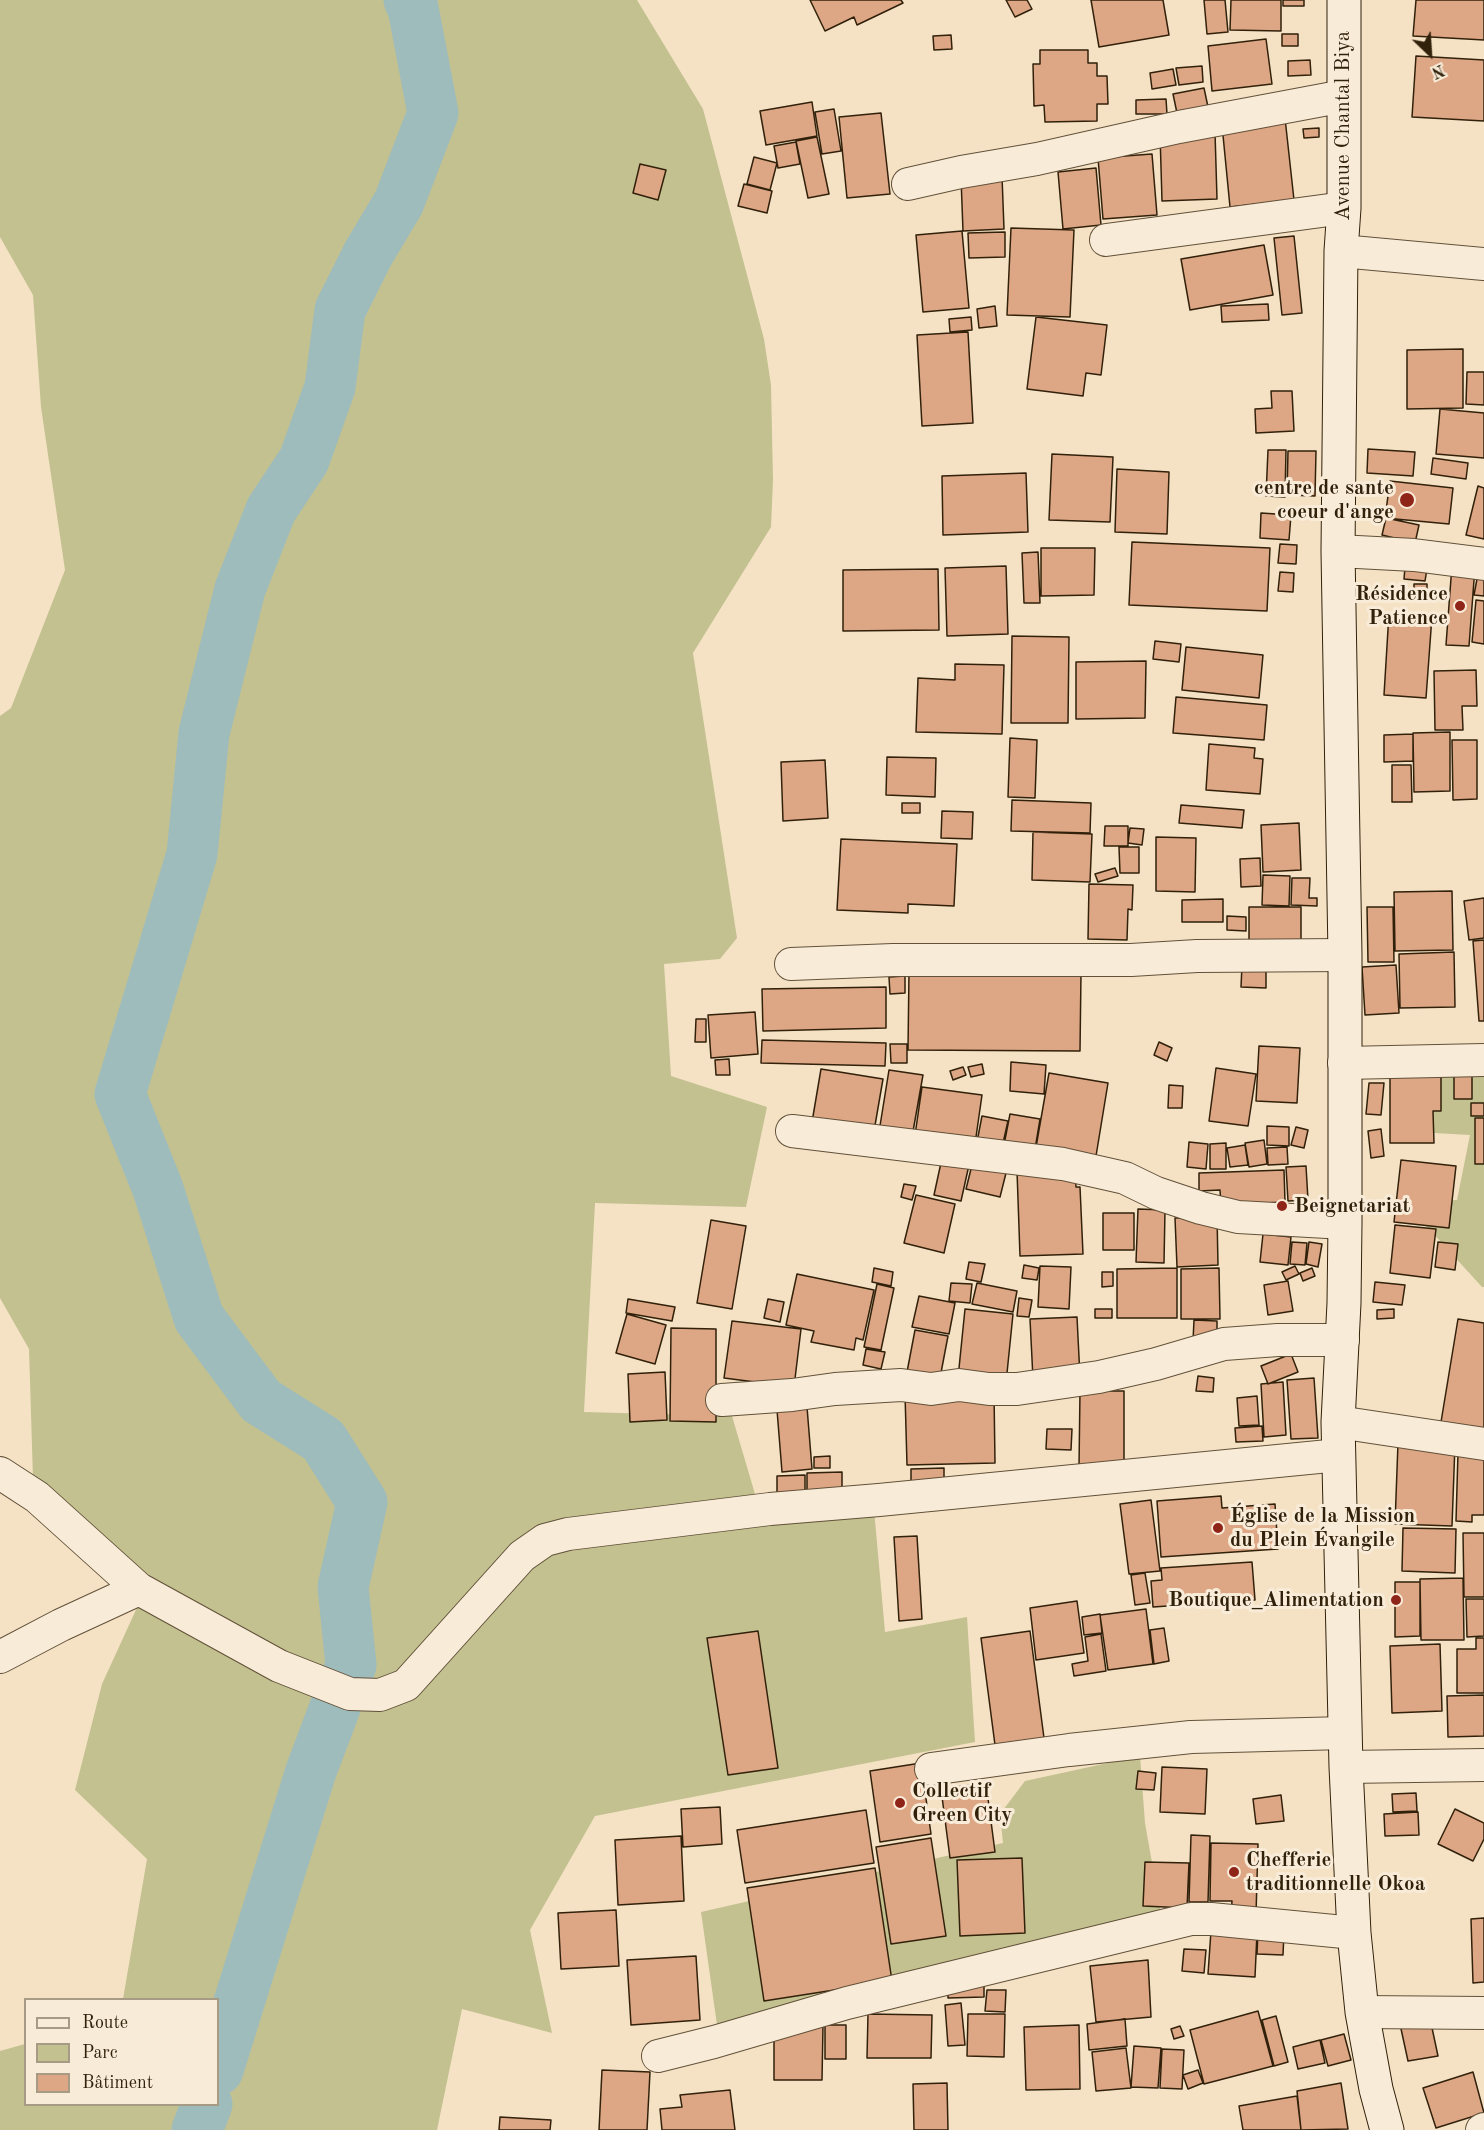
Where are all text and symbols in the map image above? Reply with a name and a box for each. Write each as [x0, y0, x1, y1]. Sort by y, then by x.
north arrow [1400, 24, 1460, 84]
street label: Avenue Chantal Biya [1330, 31, 1356, 221]
text: N [1429, 60, 1447, 80]
place label: centre de sante coeur d'ange [1254, 475, 1394, 525]
marker: centre de sante coeur d'ange [1398, 491, 1416, 509]
place label: Résidence Patience [1355, 581, 1448, 631]
marker: Résidence Patience [1453, 599, 1467, 613]
place label: Beignetariat [1294, 1193, 1410, 1219]
marker: Beignetariat [1275, 1199, 1289, 1213]
place label: Église de la Mission du Plein Évangile [1230, 1503, 1415, 1553]
marker: Église de la Mission du Plein Évangile [1211, 1521, 1225, 1535]
place label: Boutique_Alimentation [1168, 1587, 1384, 1613]
marker: Boutique_Alimentation [1389, 1593, 1403, 1607]
place label: Collectif Green City [912, 1778, 1012, 1828]
marker: Collectif Green City [893, 1796, 907, 1810]
place label: Chefferie traditionnelle Okoa [1246, 1847, 1425, 1897]
marker: Chefferie traditionnelle Okoa [1227, 1865, 1241, 1879]
legend [24, 1998, 219, 2106]
text: Route [82, 2014, 128, 2032]
text: Parc [82, 2044, 118, 2062]
text: Bâtiment [82, 2074, 153, 2092]

